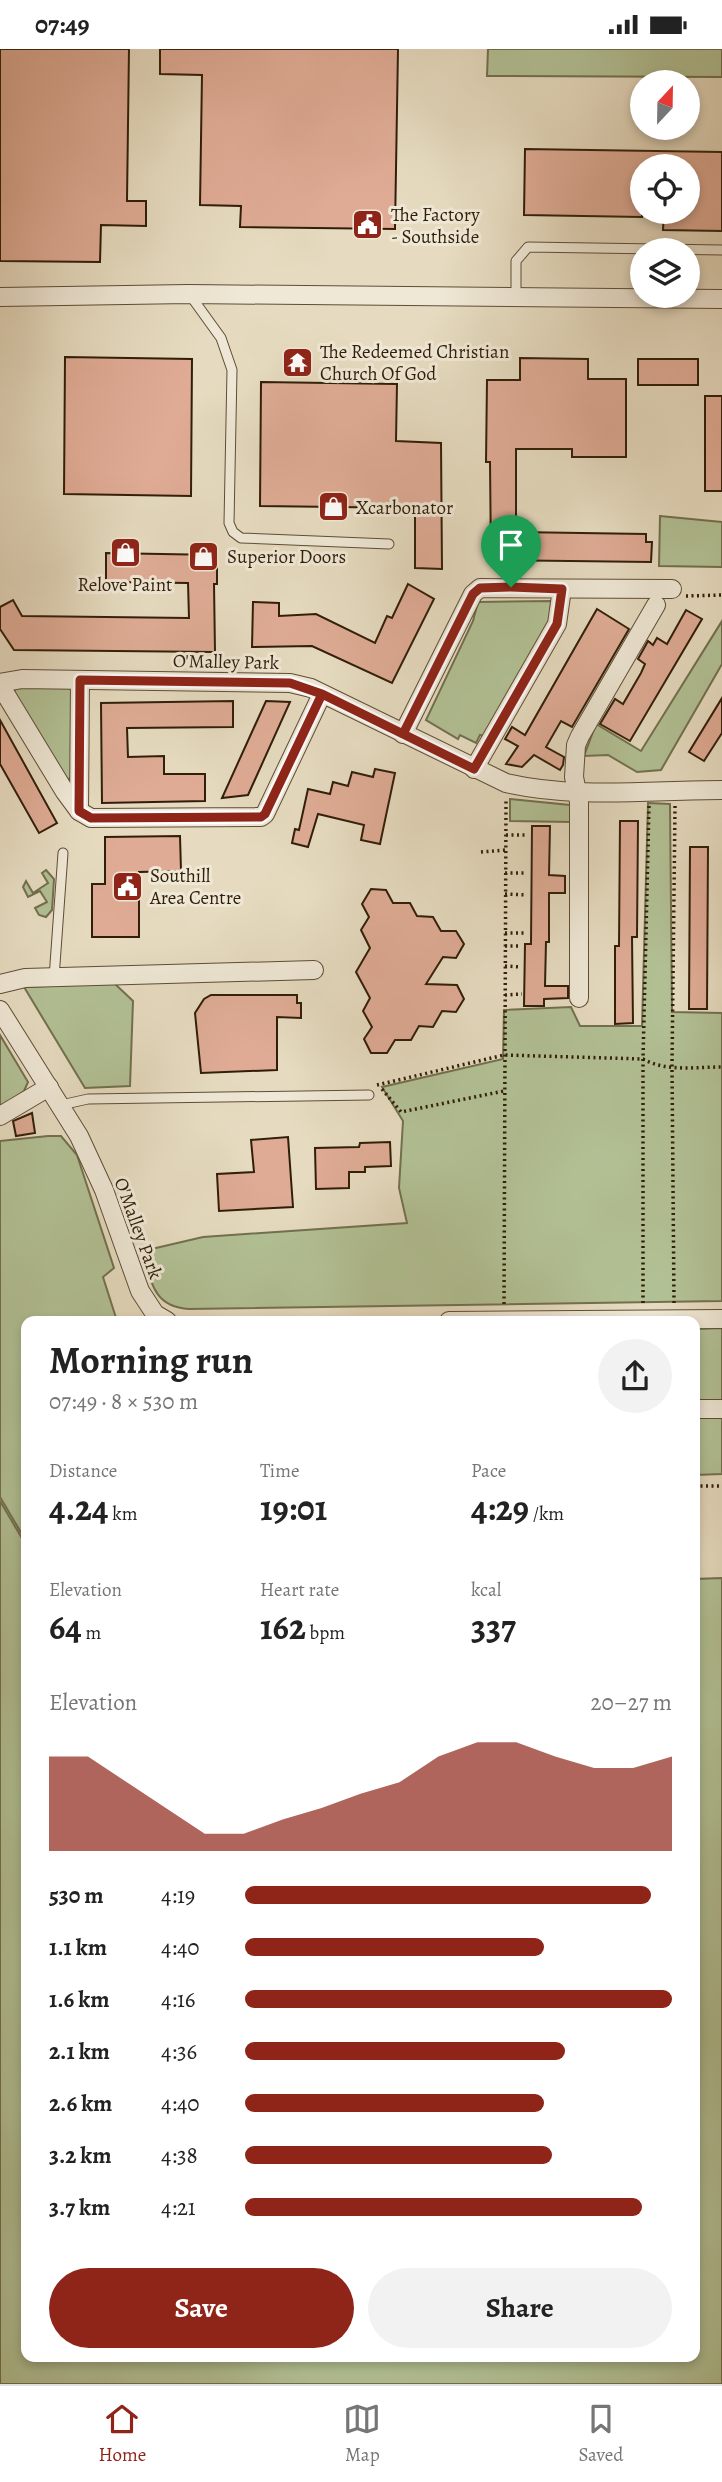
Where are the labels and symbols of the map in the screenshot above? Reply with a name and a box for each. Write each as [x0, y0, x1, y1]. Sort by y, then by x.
north arrow [630, 70, 700, 140]
place label: The Factory - Southside [391, 202, 480, 250]
public building icon: The Factory - Southside [351, 208, 385, 242]
place label: The Redeemed Christian Church Of God [320, 339, 509, 387]
temple icon: The Redeemed Christian Church Of God [280, 345, 314, 379]
shop icon: Xcarbonator [316, 490, 350, 524]
place label: Xcarbonator [356, 495, 453, 521]
pin [481, 515, 541, 587]
shop icon: Relove Paint [108, 536, 142, 570]
shop icon: Superior Doors [187, 539, 221, 573]
place label: Superior Doors [227, 544, 346, 570]
place label: Relove Paint [78, 572, 172, 598]
street label: O'Malley Park [173, 648, 280, 676]
place label: Southill Area Centre [149, 863, 241, 911]
public building icon: Southill Area Centre [110, 869, 144, 903]
street label: O'Malley Park [108, 1174, 169, 1283]

